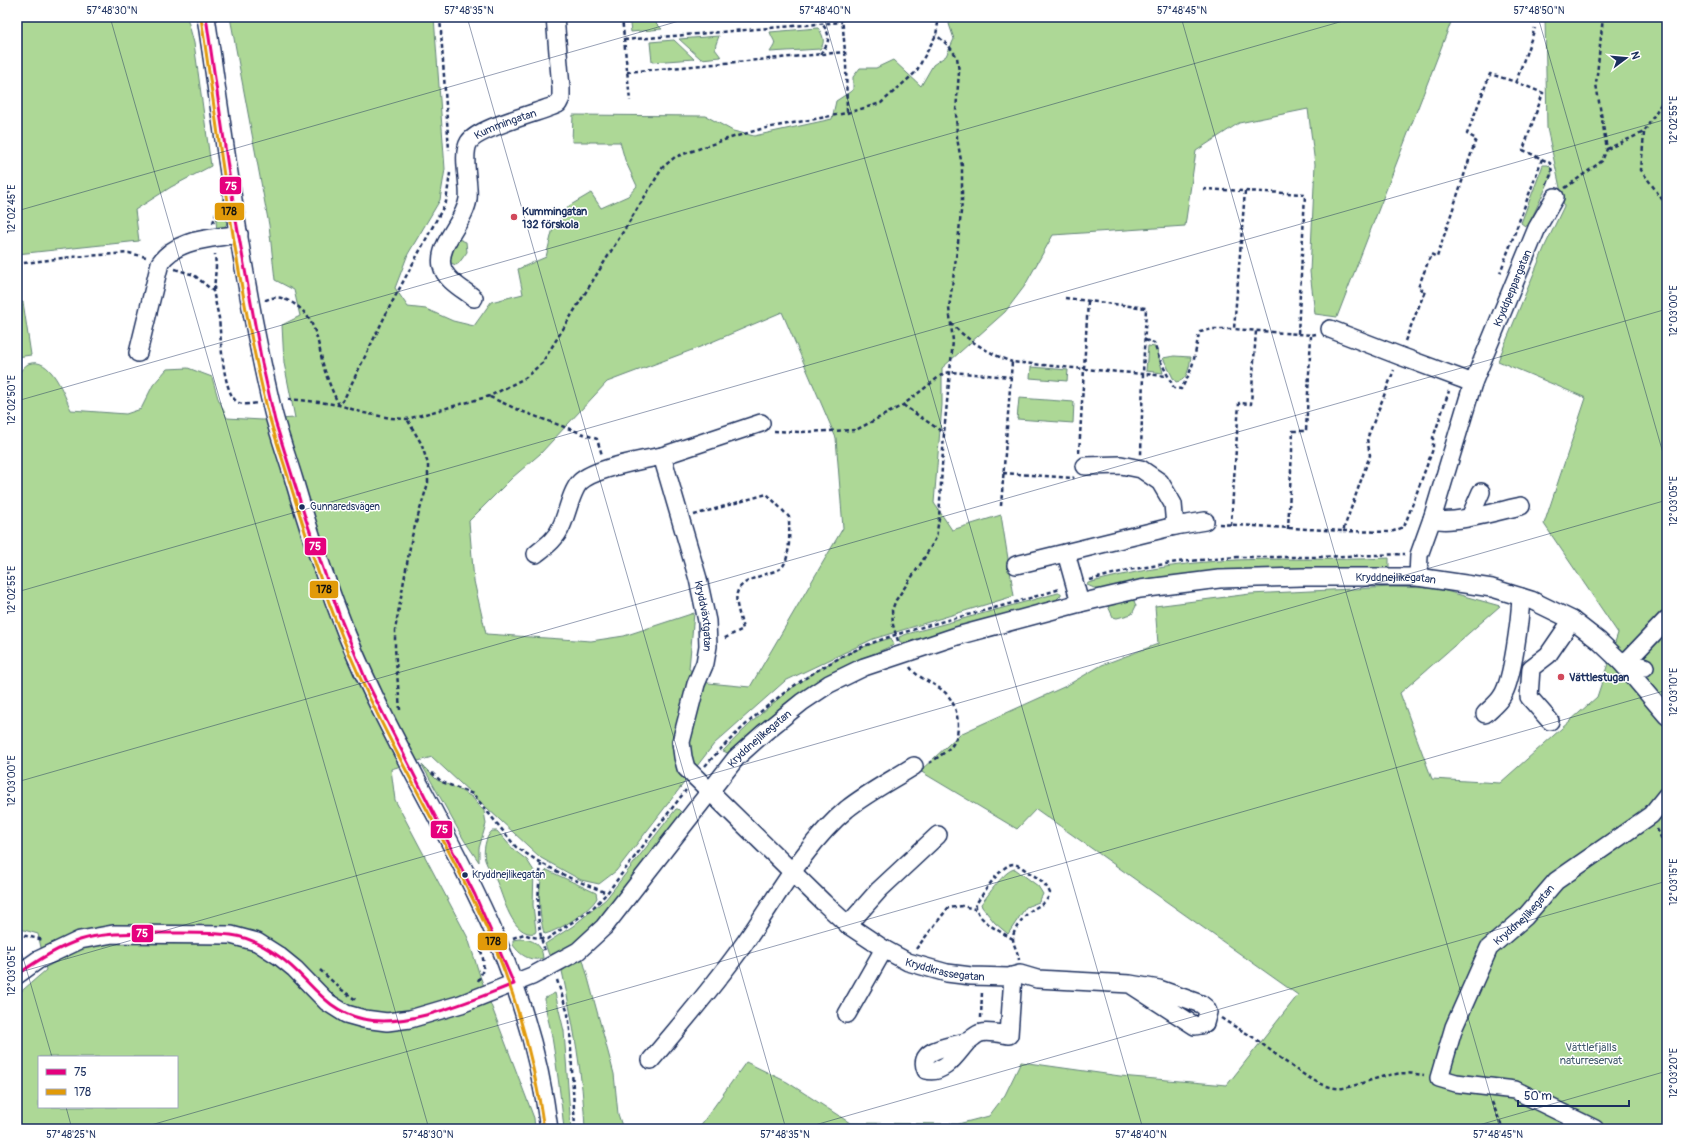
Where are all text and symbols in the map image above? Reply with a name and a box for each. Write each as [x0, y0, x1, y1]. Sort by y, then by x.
text: 57°48'30"N [86, 5, 138, 17]
text: 57°48'35"N [444, 5, 494, 17]
text: 57°48'40"N [799, 5, 851, 17]
text: 57°48'45"N [1157, 5, 1207, 17]
text: 57°48'50"N [1514, 5, 1565, 17]
north arrow [1606, 38, 1646, 78]
text: N [1628, 50, 1643, 61]
text: 12°02'55"E [1668, 96, 1680, 144]
street label: Kummingatan [472, 106, 538, 142]
line badge: 75 [219, 176, 242, 195]
text: 75 [225, 180, 237, 193]
text: 12°02'45"E [6, 185, 18, 233]
line badge: 178 [214, 202, 245, 221]
text: 178 [221, 205, 237, 218]
place label: Kummingatan 132 förskola [522, 205, 587, 231]
marker: Kummingatan 132 förskola [509, 212, 519, 222]
street label: Kryddpeppargatan [1491, 248, 1534, 328]
text: 12°03'00"E [1668, 285, 1680, 337]
text: 12°02'50"E [6, 375, 18, 425]
text: 12°03'05"E [1668, 476, 1680, 526]
place label: Gunnaredsvägen [310, 501, 380, 513]
marker: Gunnaredsvägen [297, 502, 307, 512]
line badge: 75 [304, 537, 327, 556]
text: 75 [309, 540, 321, 553]
text: 12°02'55"E [6, 566, 18, 614]
street label: Kryddnejlikegatan [1355, 570, 1437, 586]
street label: Kryddväxtgatan [692, 579, 714, 653]
line badge: 178 [309, 580, 339, 599]
text: 178 [316, 583, 332, 596]
text: 12°03'10"E [1668, 668, 1680, 716]
place label: Vättlestugan [1569, 671, 1629, 684]
marker: Vättlestugan [1556, 672, 1566, 682]
street label: Kryddnejlikegatan [725, 707, 794, 770]
text: 12°03'00"E [6, 755, 18, 807]
line badge: 75 [430, 820, 453, 839]
text: 75 [436, 823, 448, 836]
text: 12°03'15"E [1668, 859, 1680, 905]
place label: Kryddnejlikegatan [472, 869, 546, 881]
marker: Kryddnejlikegatan [460, 870, 470, 880]
street label: Kryddnejlikegatan [1491, 882, 1557, 948]
line badge: 75 [131, 924, 154, 943]
text: 75 [136, 927, 148, 940]
line badge: 178 [477, 932, 508, 951]
text: 178 [485, 935, 501, 948]
text: 12°03'05"E [6, 946, 18, 996]
street label: Kryddkrassegatan [904, 955, 985, 983]
park label: Vättlefjälls naturreservat [1560, 1041, 1623, 1067]
text: 12°03'20"E [1668, 1048, 1680, 1098]
legend [38, 1056, 178, 1108]
text: 75 [74, 1065, 87, 1080]
scale bar [1518, 1082, 1629, 1108]
text: 178 [74, 1085, 91, 1100]
text: 50 m [1524, 1089, 1552, 1104]
text: 57°48'25"N [46, 1129, 96, 1141]
text: 57°48'30"N [402, 1129, 454, 1141]
text: 57°48'35"N [760, 1129, 810, 1141]
text: 57°48'40"N [1115, 1129, 1167, 1141]
text: 57°48'45"N [1473, 1129, 1523, 1141]

